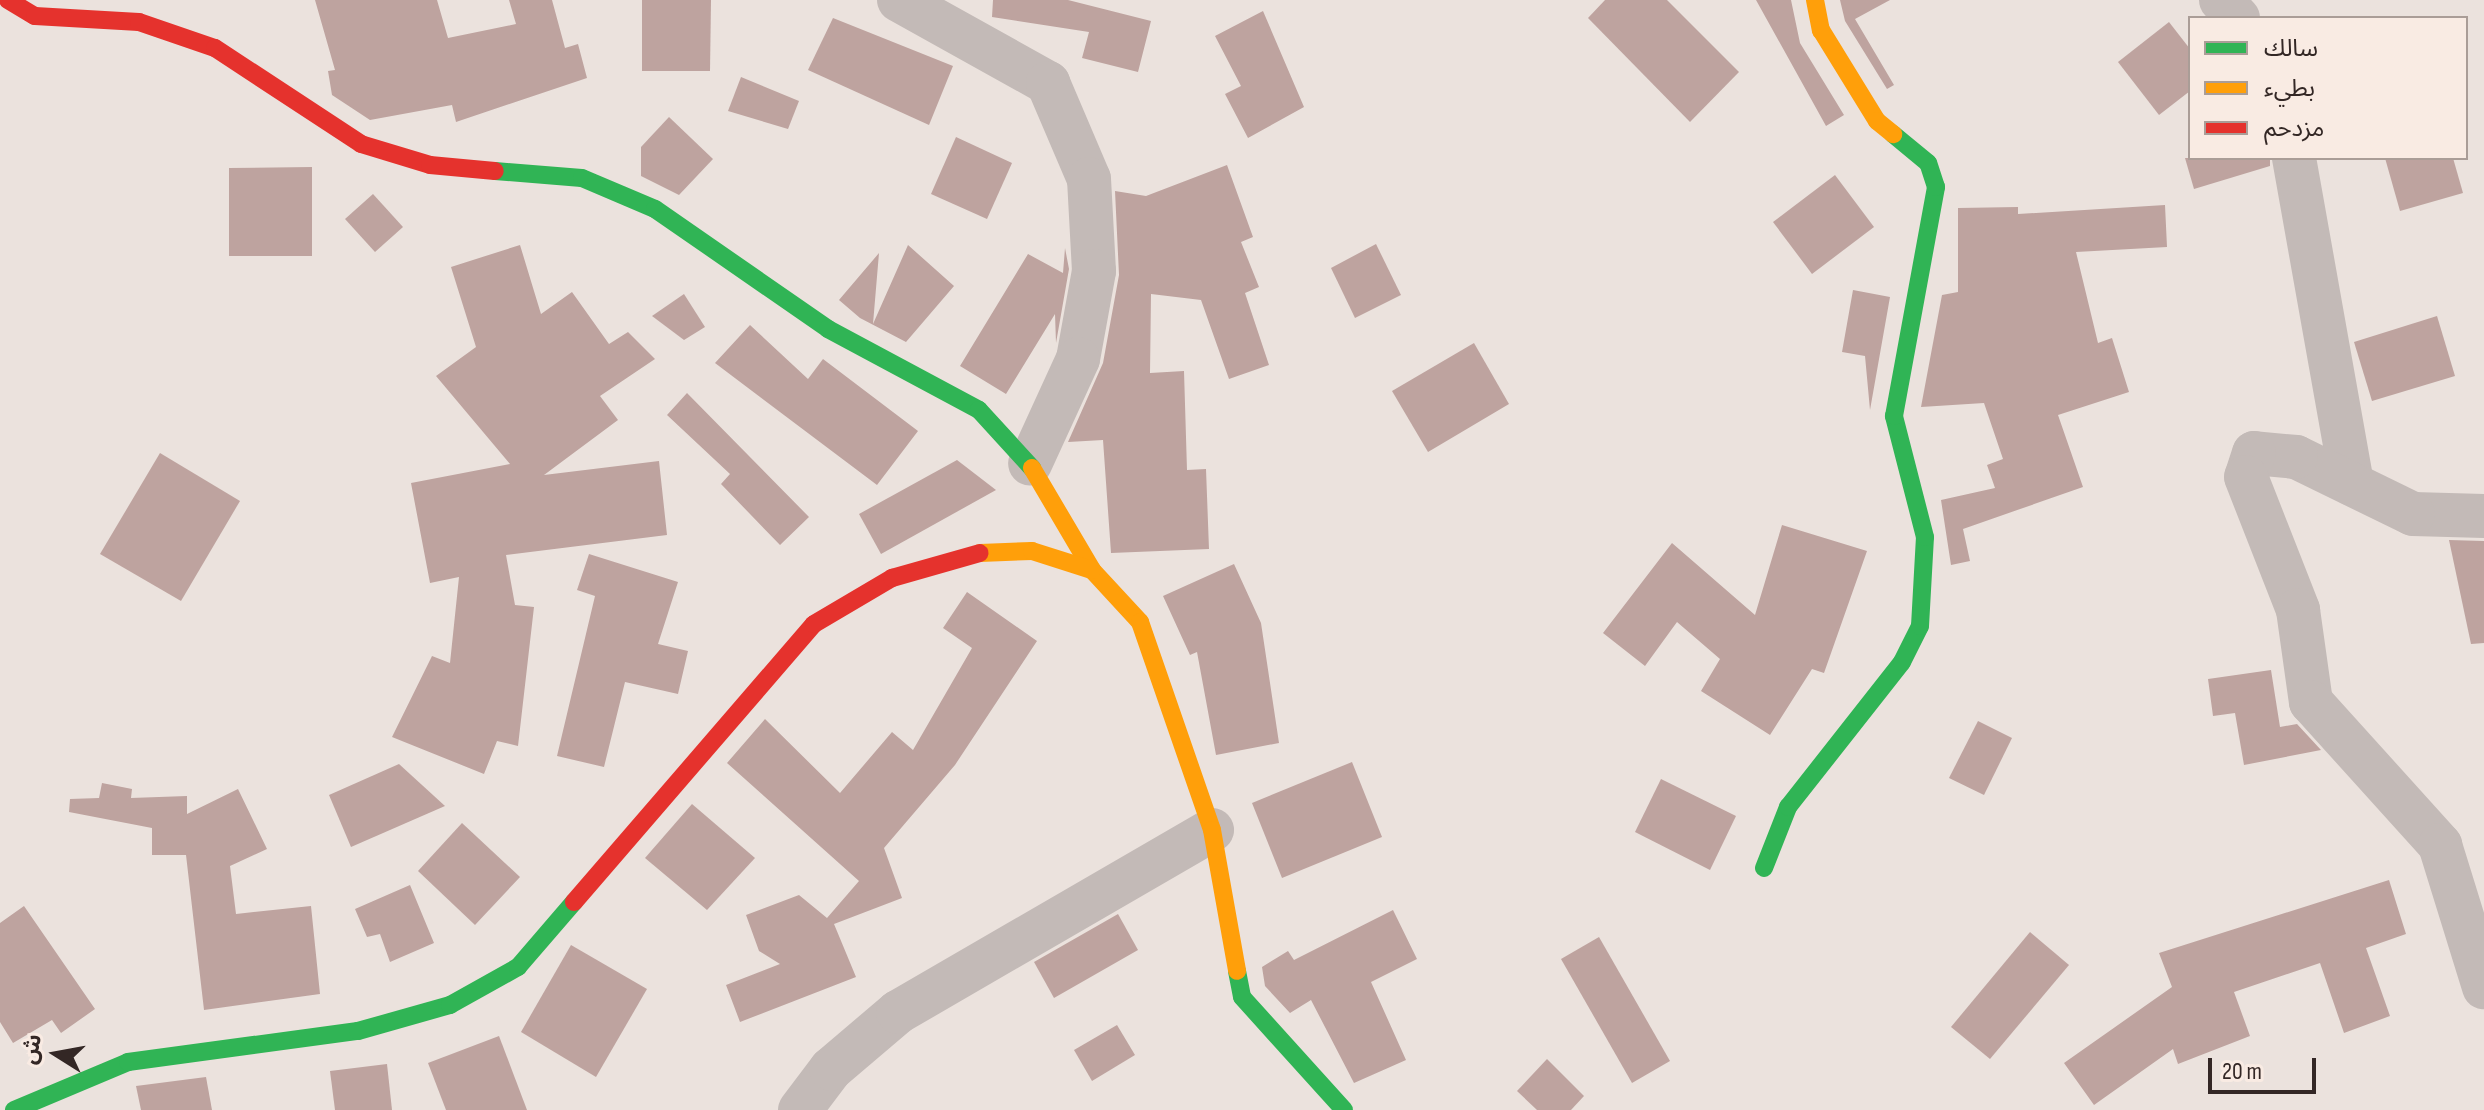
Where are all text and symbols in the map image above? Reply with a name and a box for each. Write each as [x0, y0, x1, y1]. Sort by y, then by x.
legend [2188, 16, 2468, 160]
text: سالك [2264, 34, 2318, 63]
text: بطيء [2264, 74, 2315, 103]
text: مزدحم [2264, 114, 2324, 143]
north arrow [16, 1014, 96, 1094]
text: ش [16, 1032, 48, 1067]
scale bar [2212, 1042, 2320, 1092]
text: 20 m [2222, 1057, 2262, 1086]

